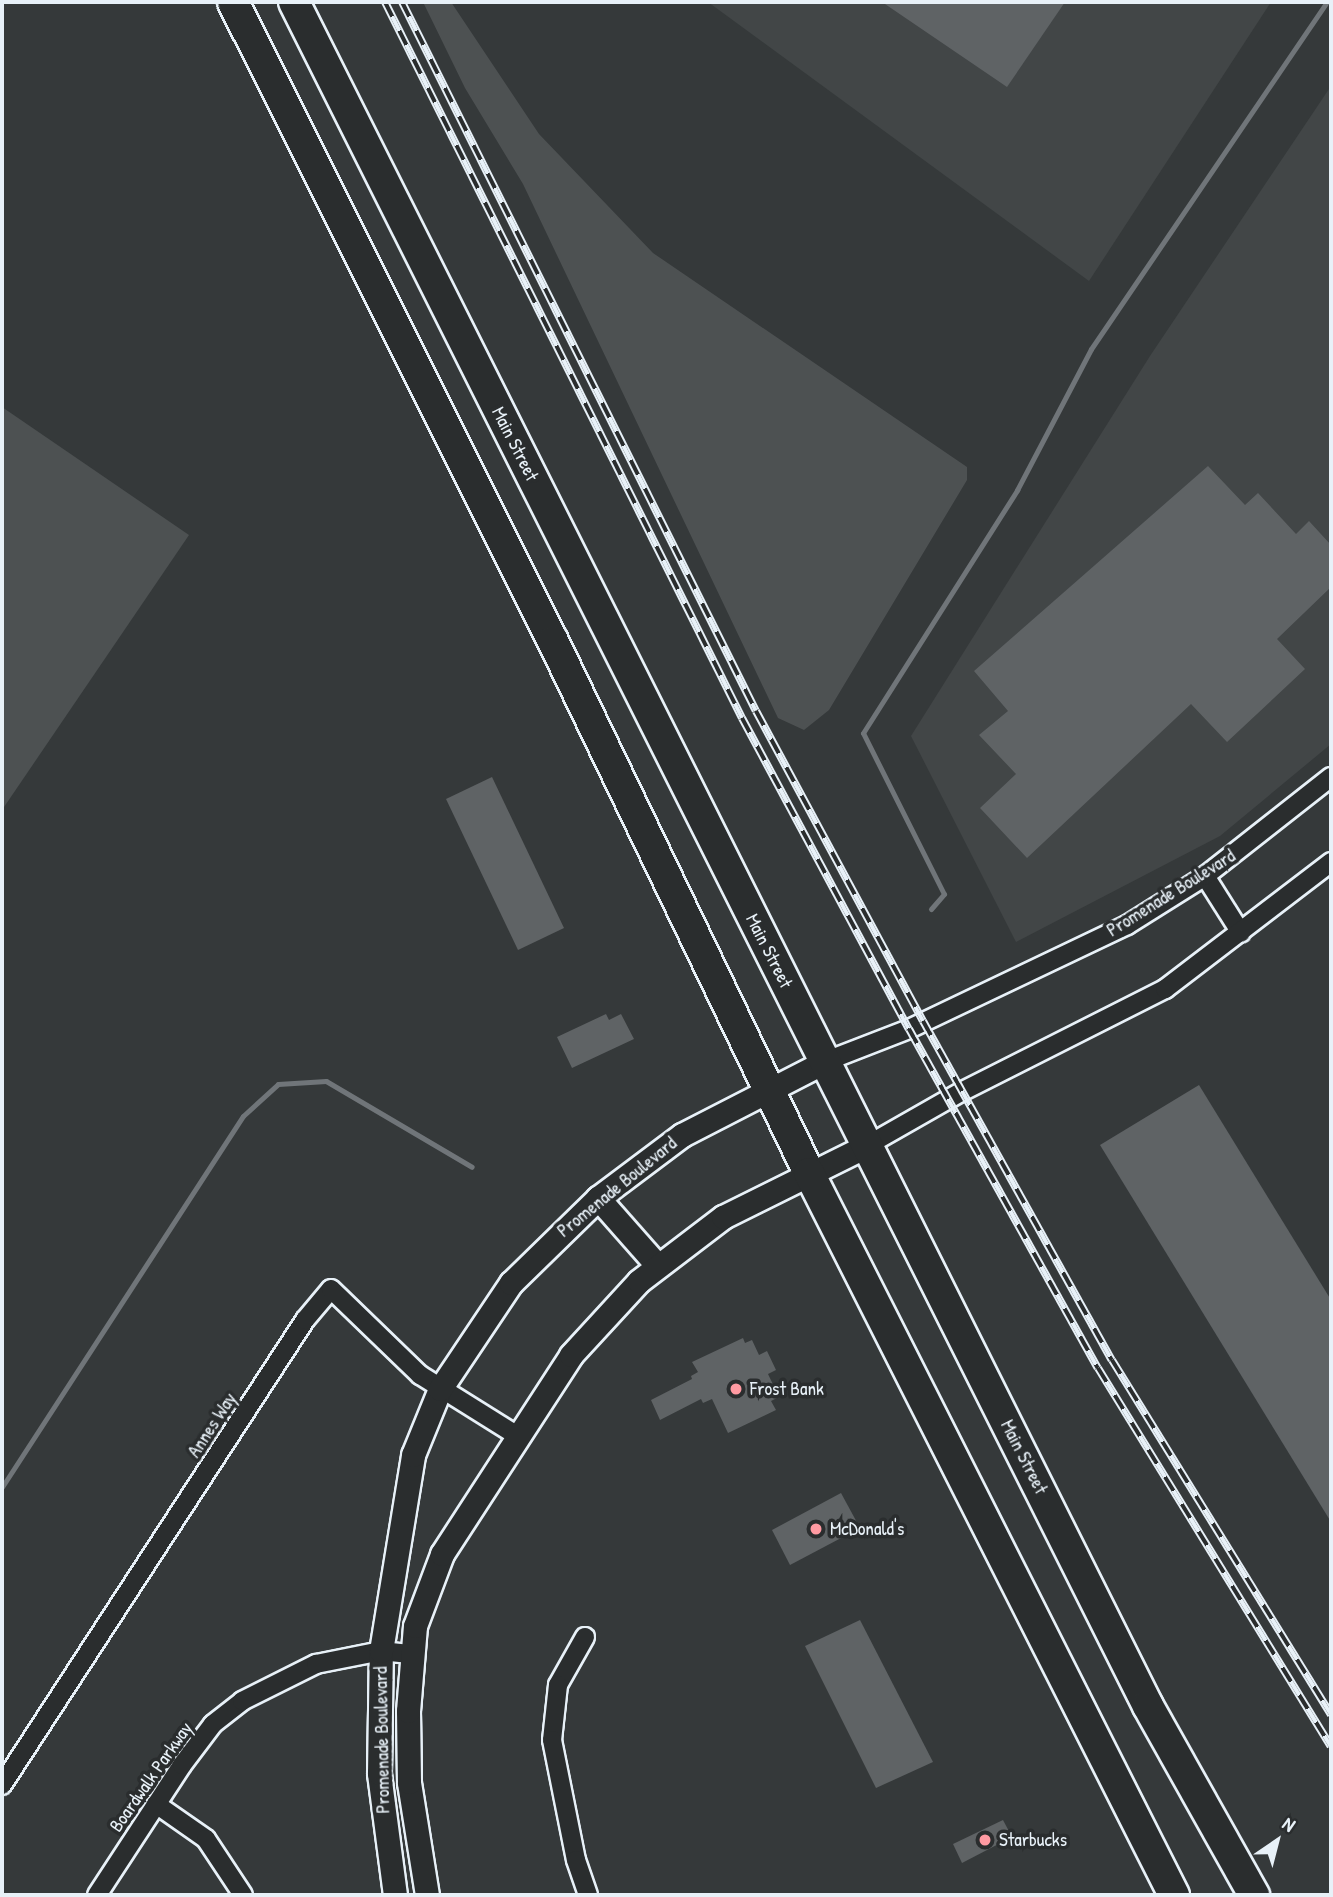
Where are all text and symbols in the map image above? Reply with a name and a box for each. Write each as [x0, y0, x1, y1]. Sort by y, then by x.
street label: Main Street [487, 403, 543, 485]
street label: Promenade Boulevard [1103, 844, 1239, 942]
street label: Main Street [741, 910, 797, 992]
street label: Promenade Boulevard [553, 1132, 681, 1242]
place label: Frost Bank [750, 1378, 824, 1400]
marker: Frost Bank [728, 1381, 744, 1397]
street label: Annes Way [183, 1388, 241, 1462]
street label: Main Street [996, 1416, 1052, 1498]
place label: McDonald's [830, 1518, 904, 1540]
marker: McDonald's [808, 1521, 824, 1537]
street label: Promenade Boulevard [369, 1666, 395, 1814]
street label: Boardwalk Parkway [105, 1718, 197, 1836]
north arrow [1242, 1806, 1312, 1876]
text: N [1277, 1810, 1301, 1837]
place label: Starbucks [999, 1829, 1067, 1851]
marker: Starbucks [977, 1832, 993, 1848]

